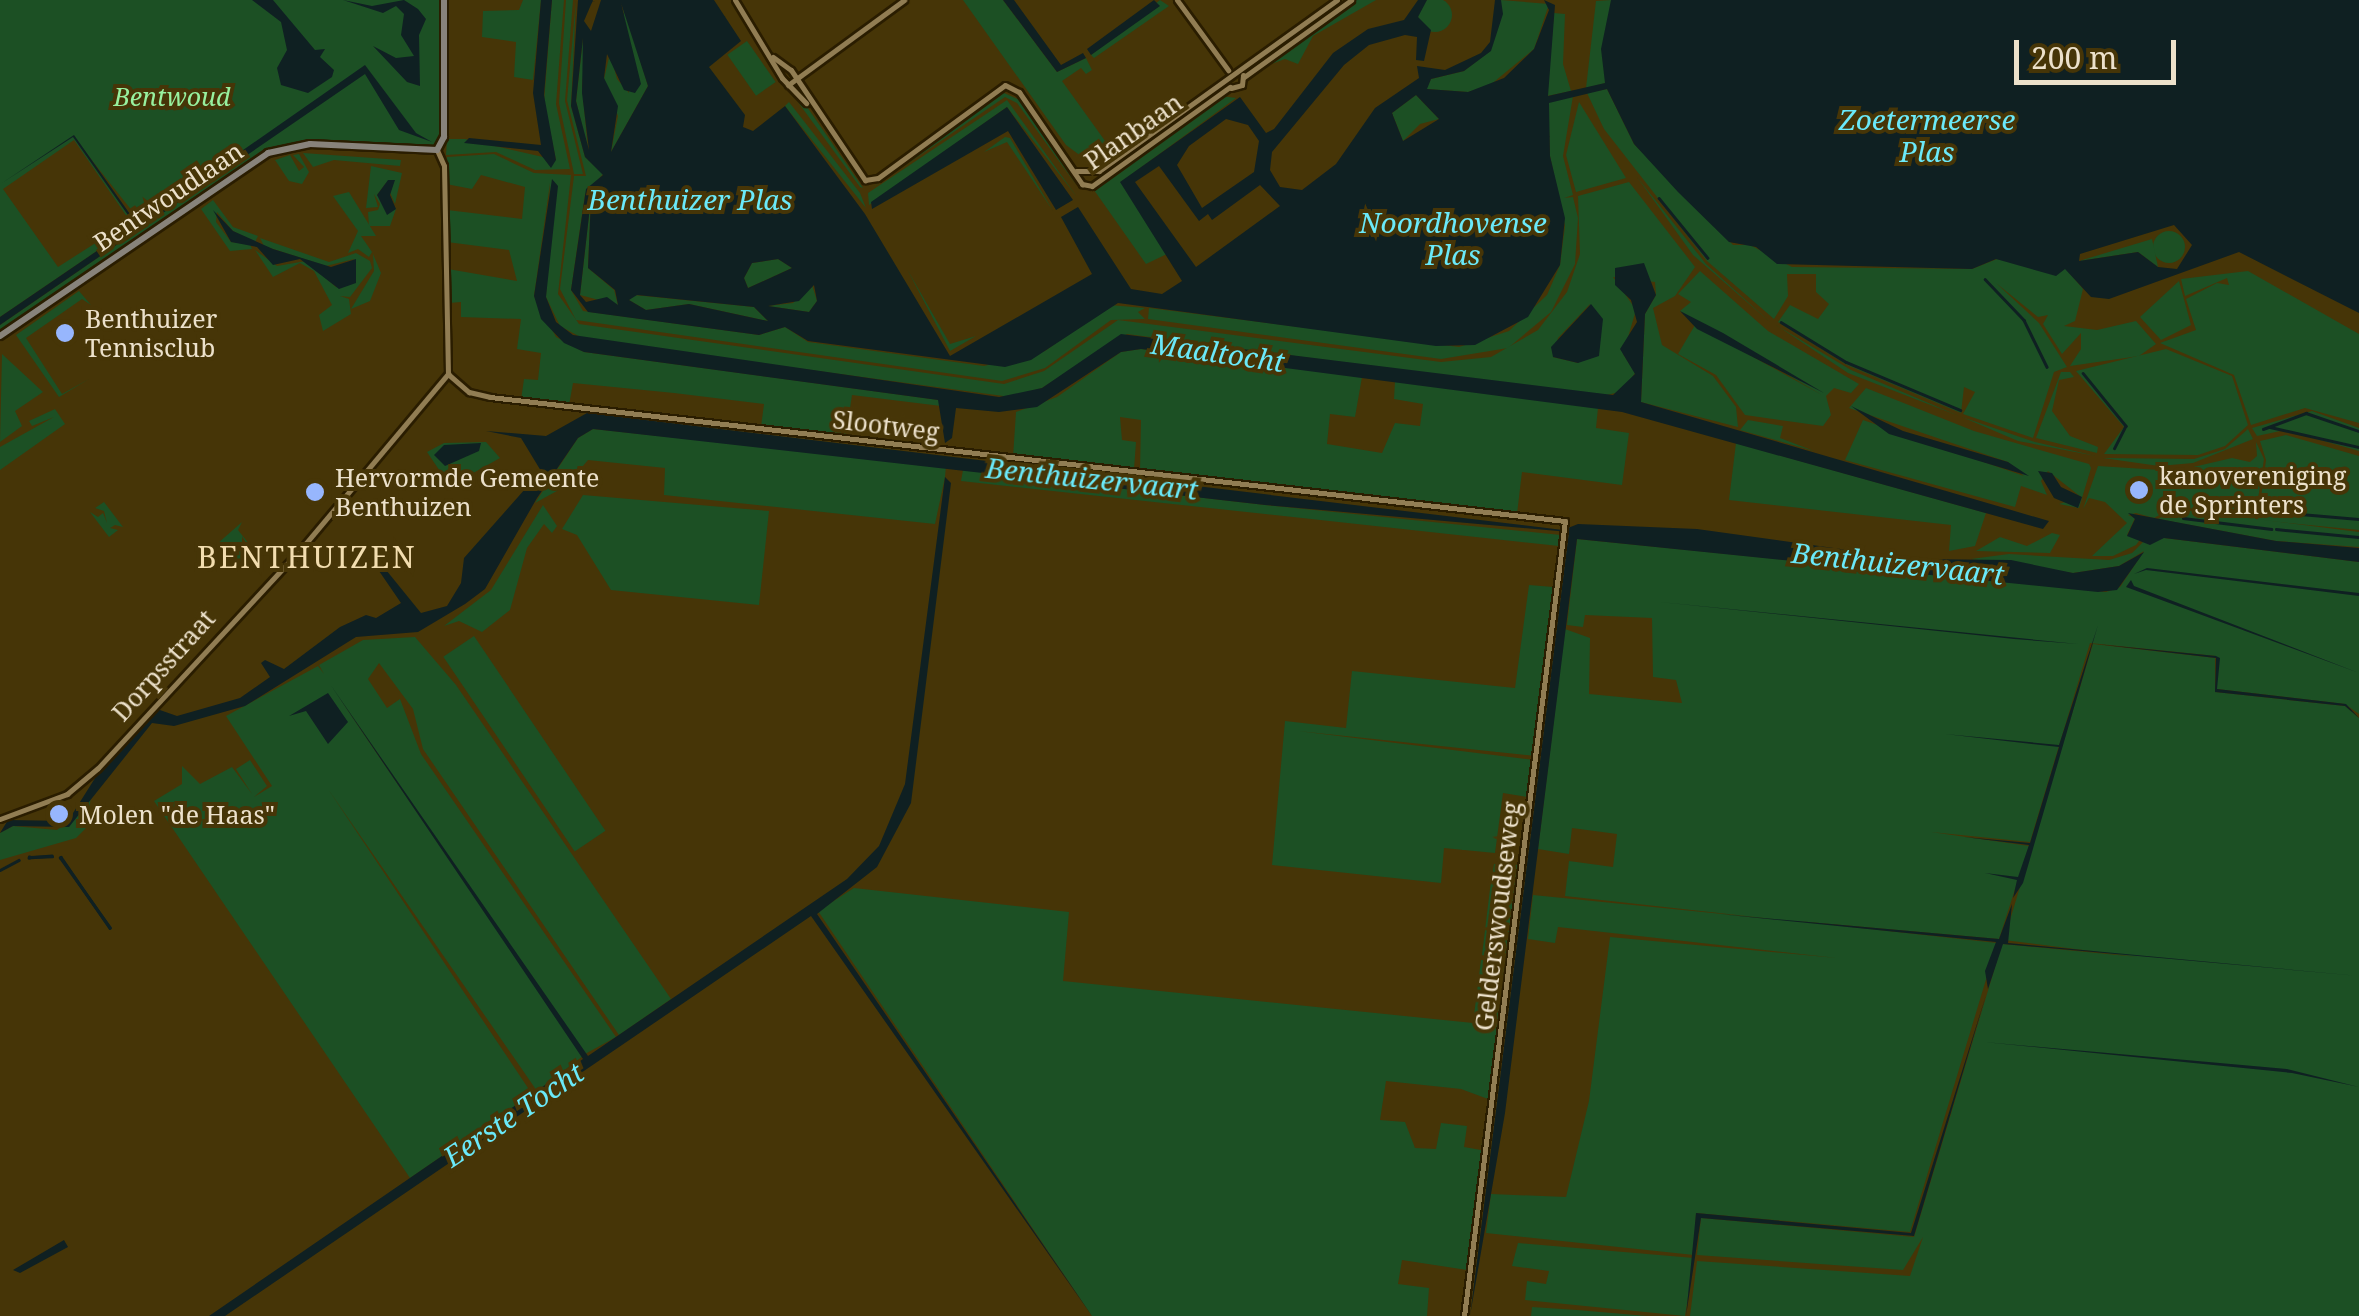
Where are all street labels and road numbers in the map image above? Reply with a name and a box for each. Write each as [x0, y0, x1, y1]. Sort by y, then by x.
street label: Planbaan [1078, 86, 1188, 176]
street label: Bentwoudlaan [88, 135, 248, 257]
street label: Slootweg [831, 404, 941, 446]
street label: Dorpsstraat [105, 603, 221, 727]
street label: Gelderswoudseweg [1468, 800, 1526, 1032]

